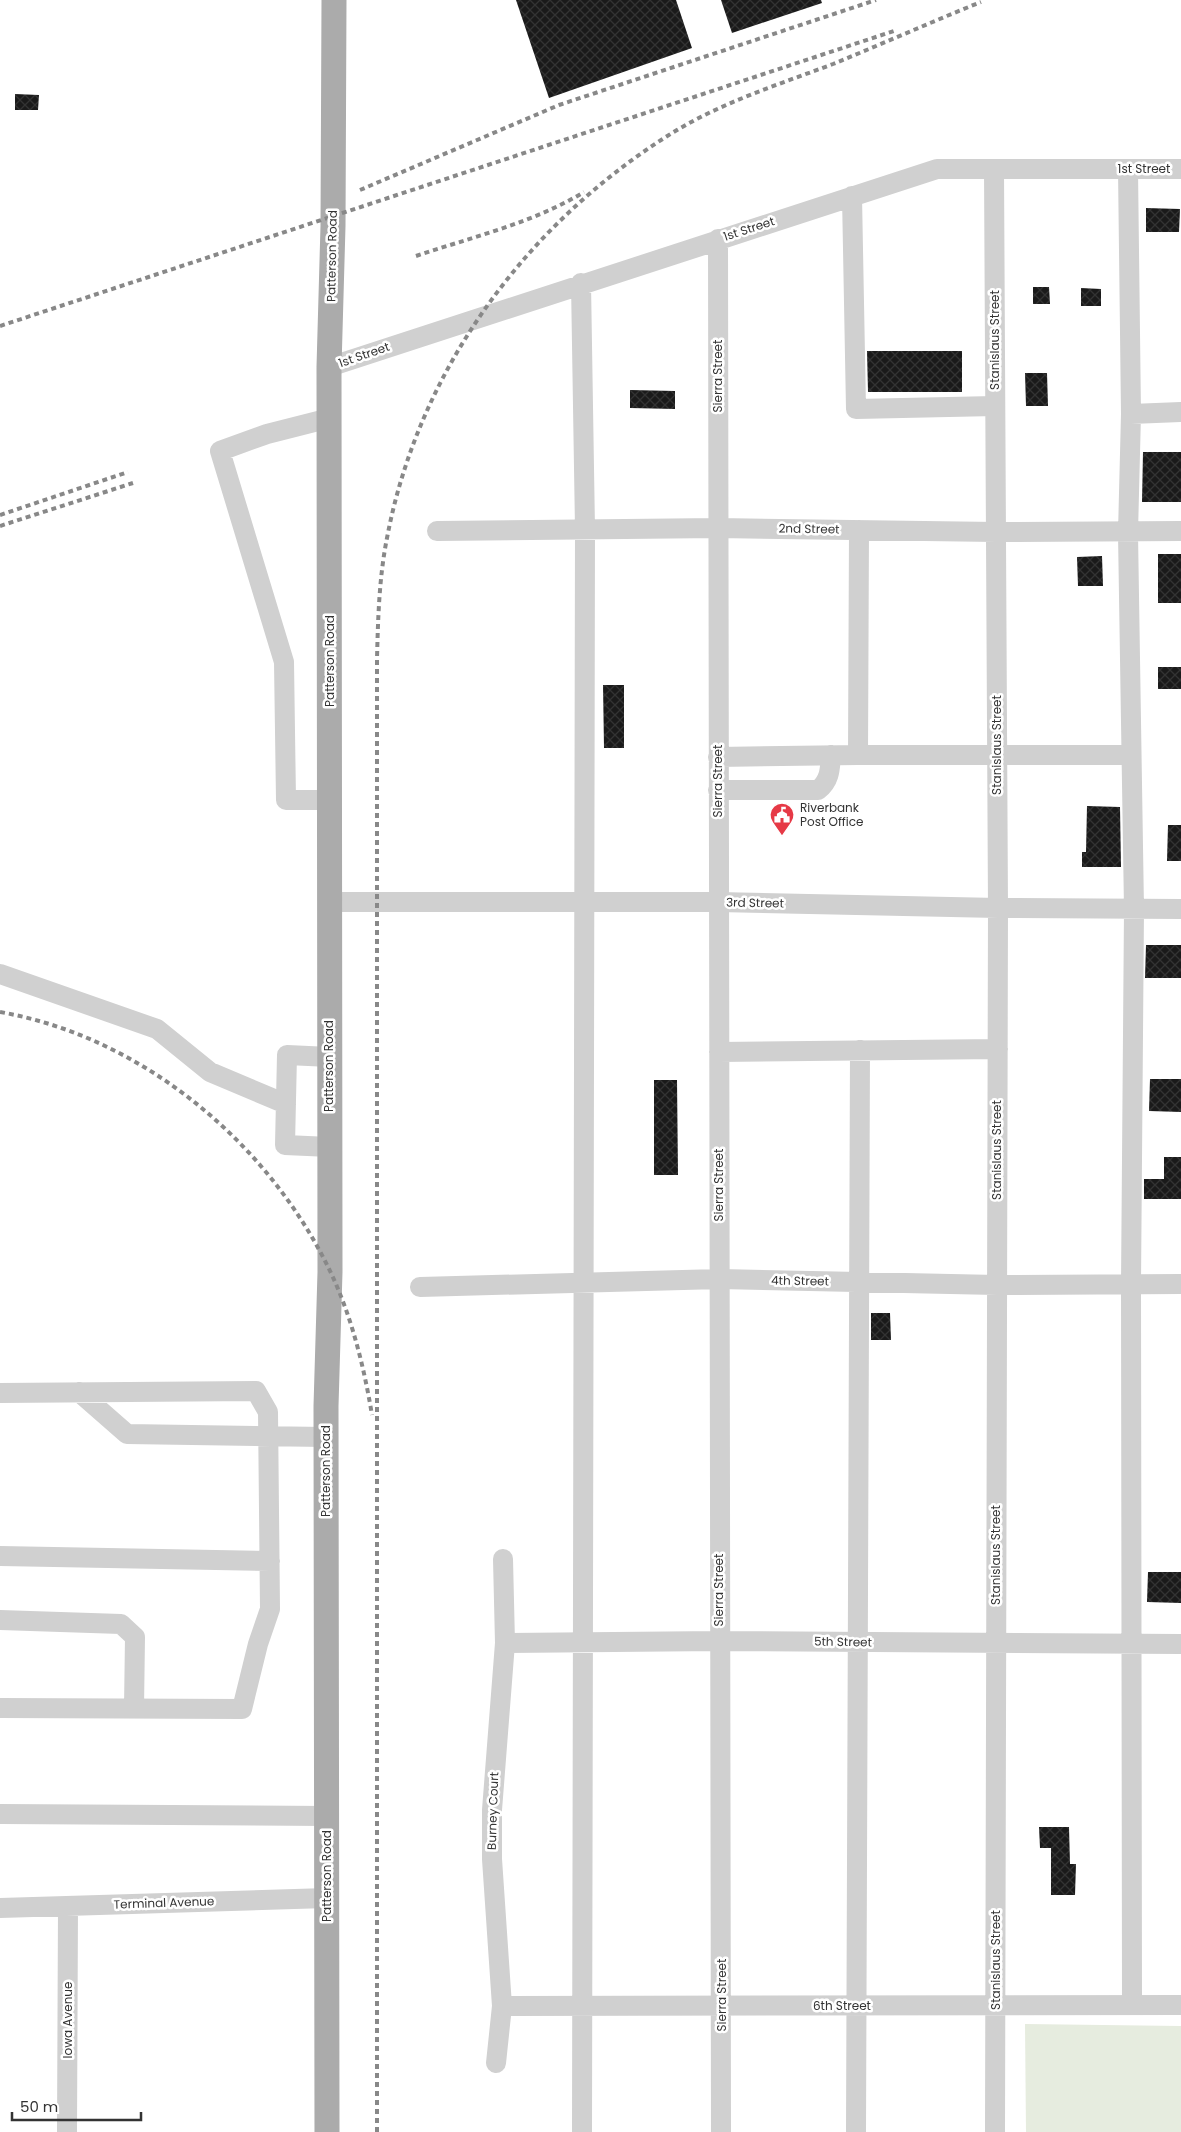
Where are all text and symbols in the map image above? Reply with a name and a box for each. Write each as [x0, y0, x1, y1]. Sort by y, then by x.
street label: 1st Street [1118, 160, 1170, 177]
street label: Patterson Road [322, 210, 341, 302]
street label: 1st Street [721, 212, 777, 245]
street label: Stanislaus Street [986, 290, 1003, 390]
street label: 1st Street [336, 338, 392, 371]
street label: Sierra Street [709, 340, 726, 412]
street label: 2nd Street [778, 519, 840, 538]
street label: Patterson Road [321, 615, 338, 707]
street label: Stanislaus Street [988, 695, 1005, 795]
street label: Sierra Street [709, 745, 726, 817]
place label: Riverbank Post Office [800, 799, 863, 830]
public building icon: Riverbank Post Office [769, 802, 795, 836]
street label: 3rd Street [726, 893, 784, 912]
street label: Patterson Road [320, 1020, 337, 1112]
street label: Stanislaus Street [988, 1100, 1005, 1200]
street label: Sierra Street [710, 1149, 727, 1221]
street label: 4th Street [771, 1271, 829, 1290]
street label: Patterson Road [317, 1425, 334, 1517]
street label: Stanislaus Street [987, 1505, 1004, 1605]
street label: Sierra Street [710, 1554, 727, 1626]
street label: 5th Street [814, 1632, 872, 1651]
street label: Burney Court [483, 1772, 502, 1850]
street label: Patterson Road [318, 1830, 335, 1922]
street label: Terminal Avenue [113, 1892, 215, 1913]
street label: Stanislaus Street [987, 1910, 1004, 2010]
street label: Sierra Street [713, 1959, 730, 2031]
street label: Iowa Avenue [59, 1982, 76, 2058]
street label: 6th Street [813, 1997, 871, 2014]
scale bar [12, 2090, 141, 2122]
text: 50 m [20, 2096, 58, 2117]

